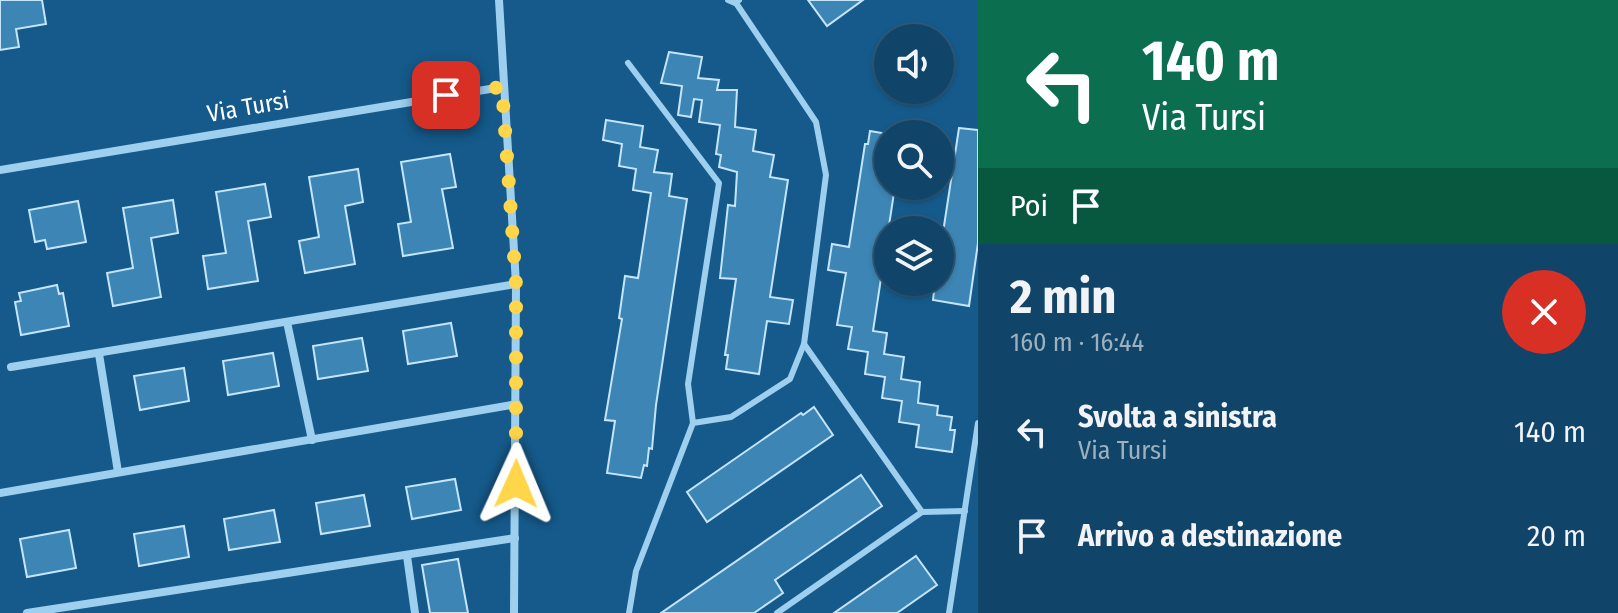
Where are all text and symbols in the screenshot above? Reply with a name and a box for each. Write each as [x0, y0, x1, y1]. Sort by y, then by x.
map controls [874, 24, 954, 296]
button: sound [874, 24, 954, 104]
text: 140 m [1142, 28, 1279, 95]
icon: left [1010, 32, 1114, 136]
pin [412, 61, 480, 129]
icon: arrive [424, 73, 468, 117]
street label: Via Tursi [205, 86, 291, 128]
text: Via Tursi [1142, 96, 1266, 140]
button: search [874, 120, 954, 200]
icon: arrive [1064, 184, 1108, 228]
text: Poi [1010, 188, 1048, 224]
button: layers [874, 216, 954, 296]
text: 2 min [1010, 268, 1116, 326]
button: close [1502, 270, 1586, 354]
text: 160 m · 16:44 [1010, 327, 1144, 358]
text: Svolta a sinistra [1078, 399, 1277, 435]
icon: left [1010, 410, 1054, 454]
text: 140 m [1514, 414, 1586, 450]
text: Via Tursi [1078, 435, 1168, 466]
position arrow [474, 442, 558, 526]
icon: arrive [1010, 514, 1054, 558]
text: Arrivo a destinazione [1078, 518, 1342, 554]
text: 20 m [1527, 518, 1586, 554]

